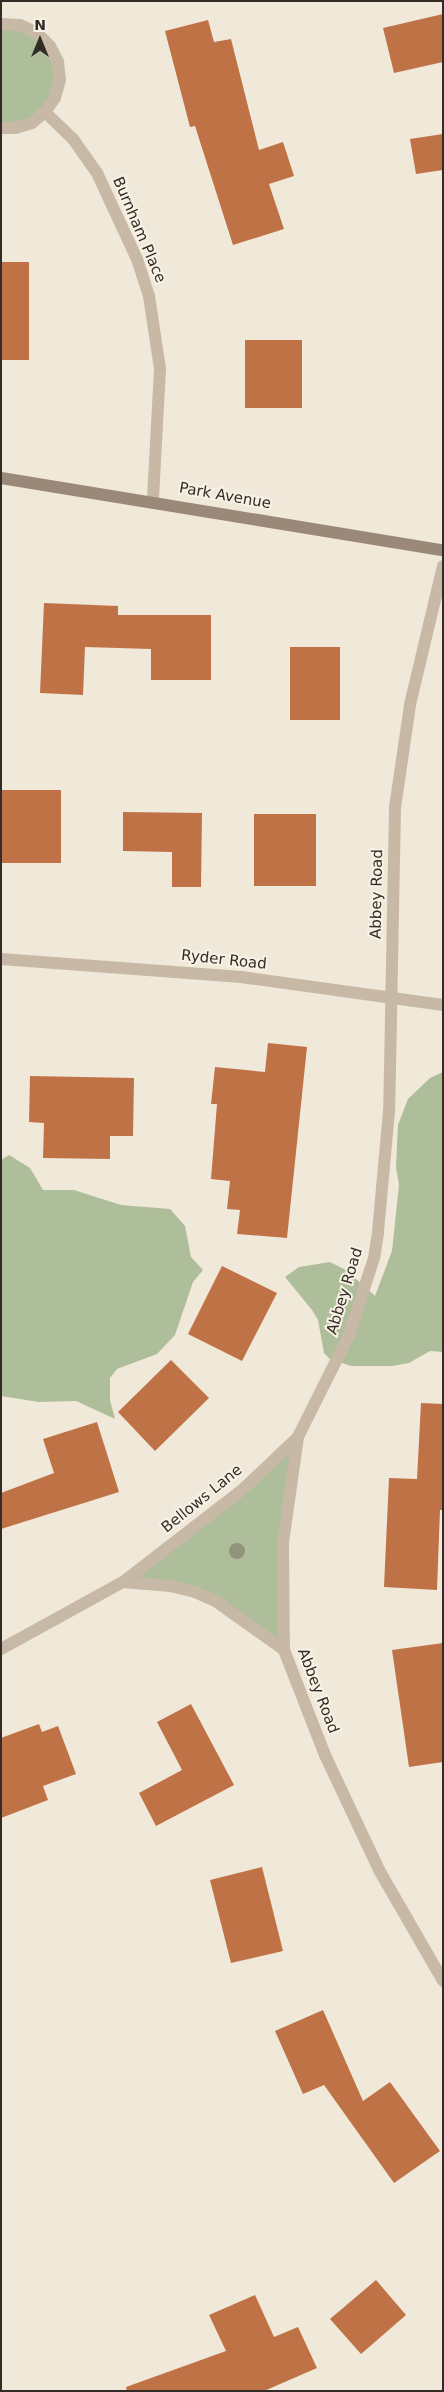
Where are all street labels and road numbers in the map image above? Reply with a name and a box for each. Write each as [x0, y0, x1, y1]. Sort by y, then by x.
street label: Burnham Place [109, 174, 169, 286]
street label: Park Avenue [178, 479, 272, 513]
street label: Abbey Road [367, 849, 387, 939]
street label: Ryder Road [180, 947, 268, 973]
street label: Abbey Road [323, 1245, 367, 1337]
street label: Bellows Lane [158, 1461, 246, 1537]
street label: Abbey Road [294, 1646, 342, 1736]

